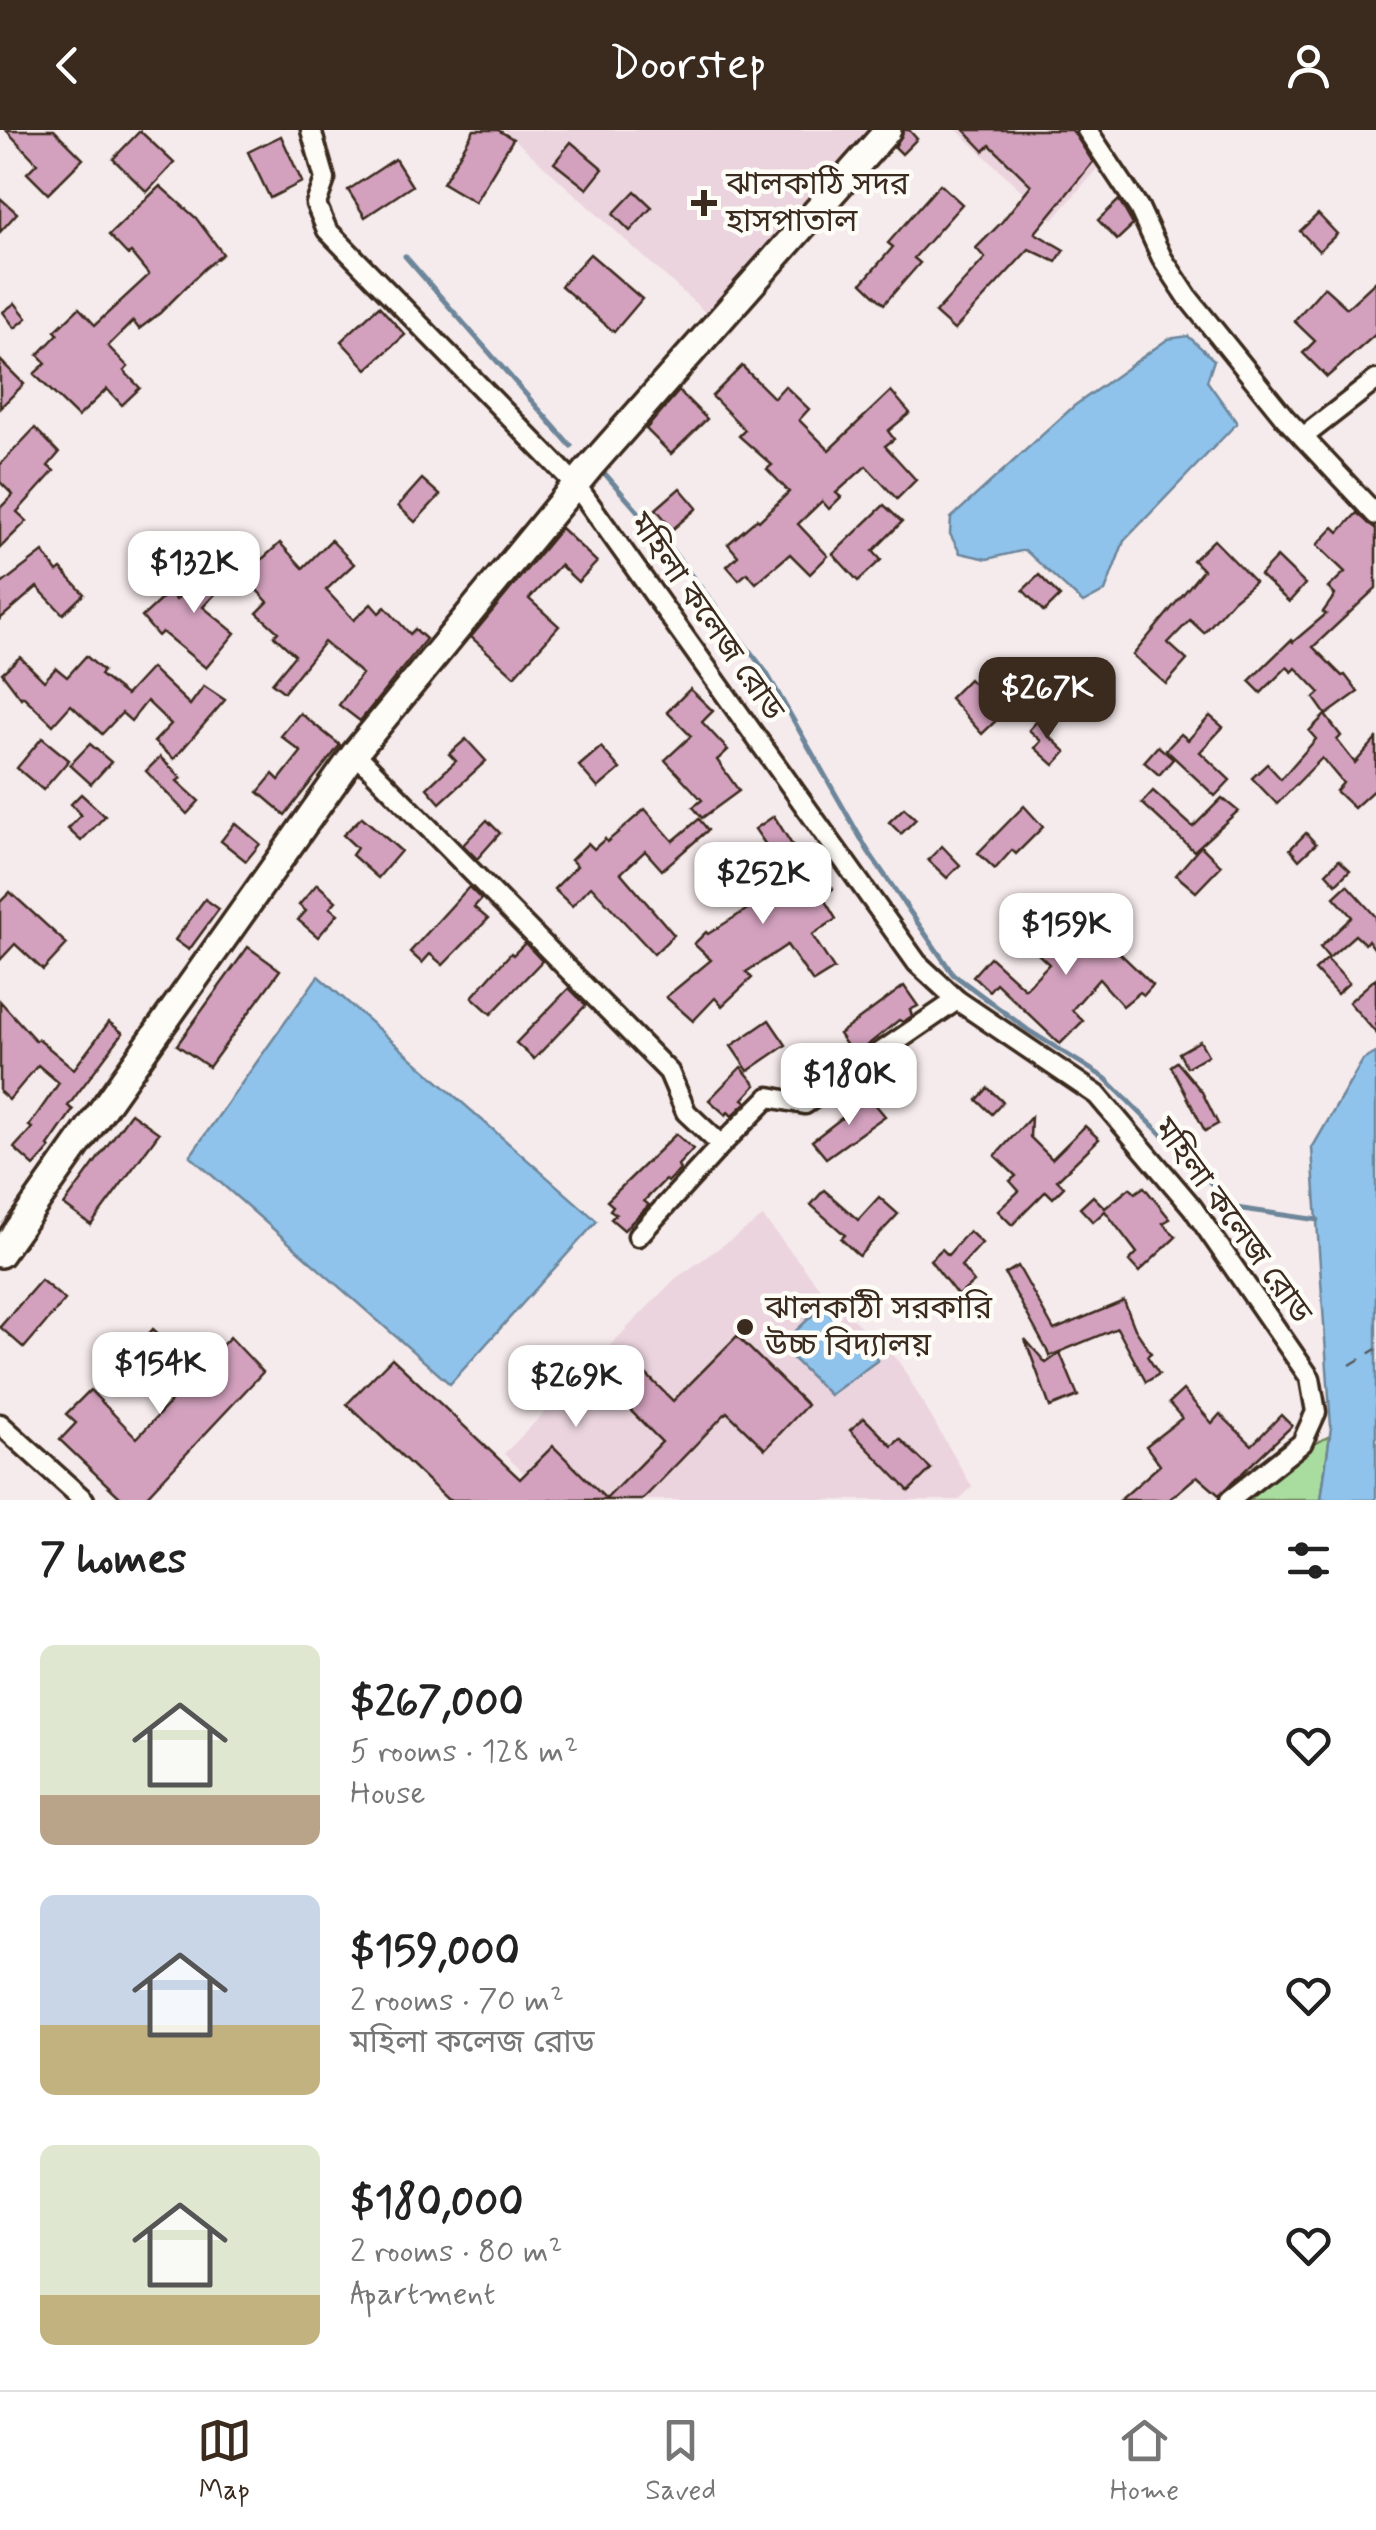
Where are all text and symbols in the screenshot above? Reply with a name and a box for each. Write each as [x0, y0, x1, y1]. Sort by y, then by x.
text: Doorstep [609, 36, 767, 95]
icon: back [40, 38, 95, 93]
icon: person [1281, 38, 1336, 93]
place label: ঝালকাঠি সদর হাসপাতাল [725, 164, 910, 243]
marker: ঝালকাঠি সদর হাসপাতাল [691, 190, 717, 216]
street label: মহিলা কলেজ রোড [618, 504, 794, 730]
pin: $132K [124, 531, 264, 616]
text: $132K [150, 542, 238, 584]
pin: $267K [977, 657, 1117, 742]
text: $267K [1001, 668, 1093, 710]
pin: $252K [693, 842, 833, 927]
text: $252K [716, 853, 810, 895]
pin: $159K [996, 893, 1136, 978]
text: $159K [1021, 904, 1111, 946]
pin: $180K [779, 1043, 919, 1128]
text: $180K [803, 1054, 895, 1096]
street label: মহিলা কলেজ রোড [1143, 1109, 1322, 1333]
place label: ঝালকাঠী সরকারি উচ্চ বিদ্যালয় [764, 1288, 993, 1367]
marker: ঝালকাঠী সরকারি উচ্চ বিদ্যালয় [734, 1316, 756, 1338]
pin: $154K [90, 1332, 230, 1417]
text: $154K [114, 1343, 206, 1385]
pin: $269K [506, 1345, 646, 1430]
text: $269K [530, 1356, 622, 1398]
text: 7 homes [40, 1533, 187, 1588]
icon: filters [1281, 1533, 1336, 1588]
text: $267,000 [350, 1676, 524, 1731]
icon: home [120, 1685, 240, 1805]
icon: heart [1281, 1718, 1336, 1773]
text: 5 rooms · 128 m² [350, 1731, 578, 1773]
text: House [350, 1773, 426, 1815]
text: $159,000 [350, 1925, 520, 1980]
icon: home [120, 1935, 240, 2055]
icon: heart [1281, 1968, 1336, 2023]
text: 2 rooms · 70 m² [350, 1980, 564, 2022]
text: মহিলা কলেজ রোড [350, 2022, 595, 2064]
text: $180,000 [350, 2176, 524, 2231]
icon: home [120, 2185, 240, 2305]
icon: heart [1281, 2218, 1336, 2273]
text: 2 rooms · 80 m² [350, 2231, 563, 2273]
text: Apartment [350, 2273, 495, 2315]
tab: Map [197, 2413, 252, 2510]
tab: Saved [645, 2413, 716, 2510]
tab: Home [1110, 2413, 1179, 2510]

